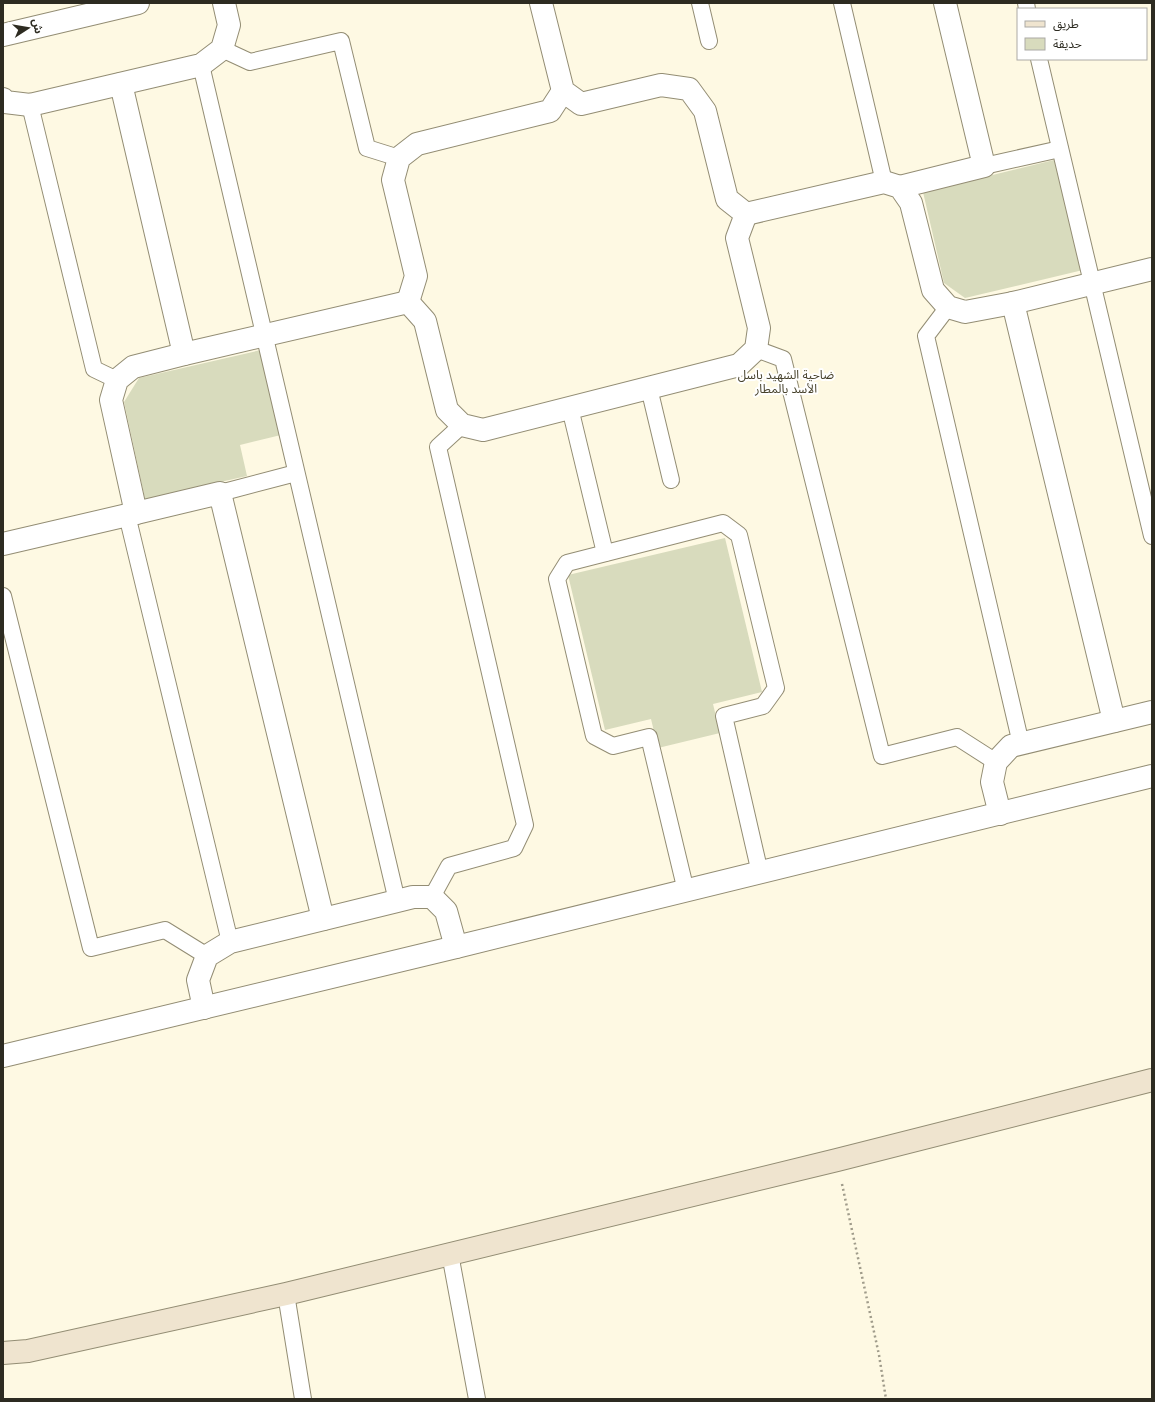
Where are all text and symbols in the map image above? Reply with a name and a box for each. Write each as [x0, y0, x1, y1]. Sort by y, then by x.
north arrow [8, 8, 48, 48]
legend [1017, 8, 1147, 60]
text: طريق [1053, 16, 1079, 32]
text: ش [29, 17, 46, 35]
text: حديقة [1053, 36, 1082, 51]
district label: ضاحية الشهيد باسل الأسد بالمطار [738, 367, 834, 396]

